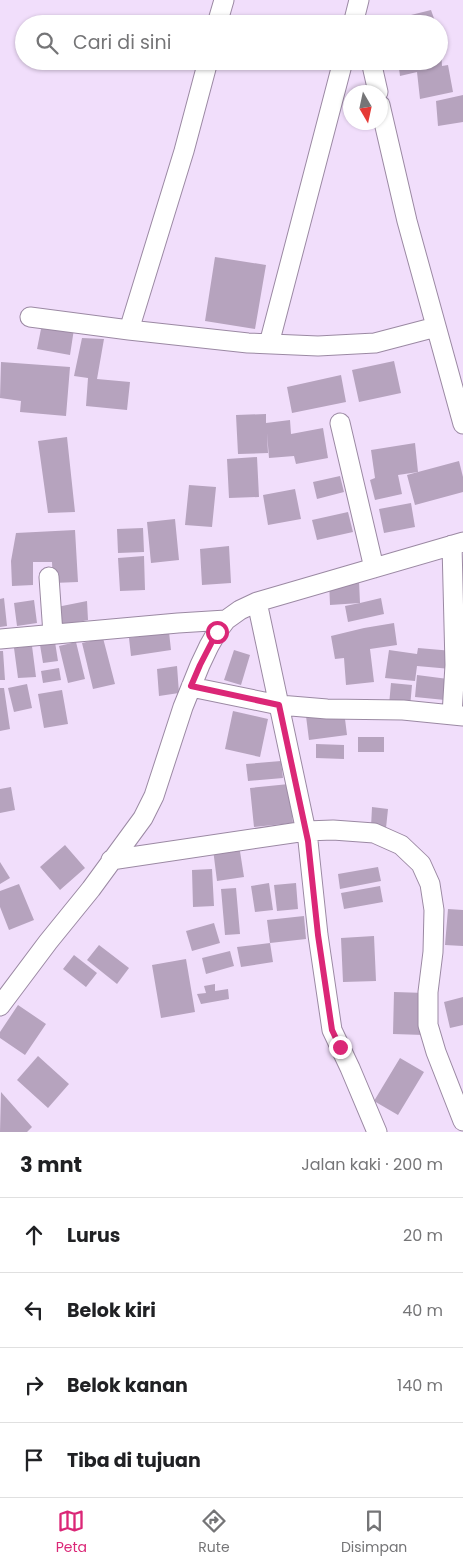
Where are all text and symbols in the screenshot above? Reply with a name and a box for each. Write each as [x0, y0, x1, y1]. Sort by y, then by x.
search box [15, 15, 448, 70]
icon: search [33, 29, 61, 57]
text: Cari di sini [73, 29, 171, 56]
north arrow [343, 85, 388, 130]
route start [206, 621, 229, 644]
route end [329, 1036, 352, 1059]
text: 3 mnt [20, 1150, 82, 1179]
text: Jalan kaki · 200 m [301, 1153, 443, 1176]
icon: ahead [20, 1221, 48, 1249]
text: Lurus [67, 1222, 120, 1249]
text: 20 m [403, 1224, 443, 1247]
icon: left [20, 1296, 48, 1324]
text: Belok kiri [67, 1297, 156, 1324]
text: 40 m [402, 1299, 443, 1322]
icon: right [20, 1371, 48, 1399]
text: Belok kanan [67, 1372, 188, 1399]
text: 140 m [397, 1374, 443, 1397]
icon: arrive [20, 1446, 48, 1474]
text: Tiba di tujuan [67, 1447, 201, 1474]
tab: Peta [56, 1507, 87, 1558]
tab: Rute [198, 1507, 230, 1558]
tab: Disimpan [341, 1507, 407, 1558]

